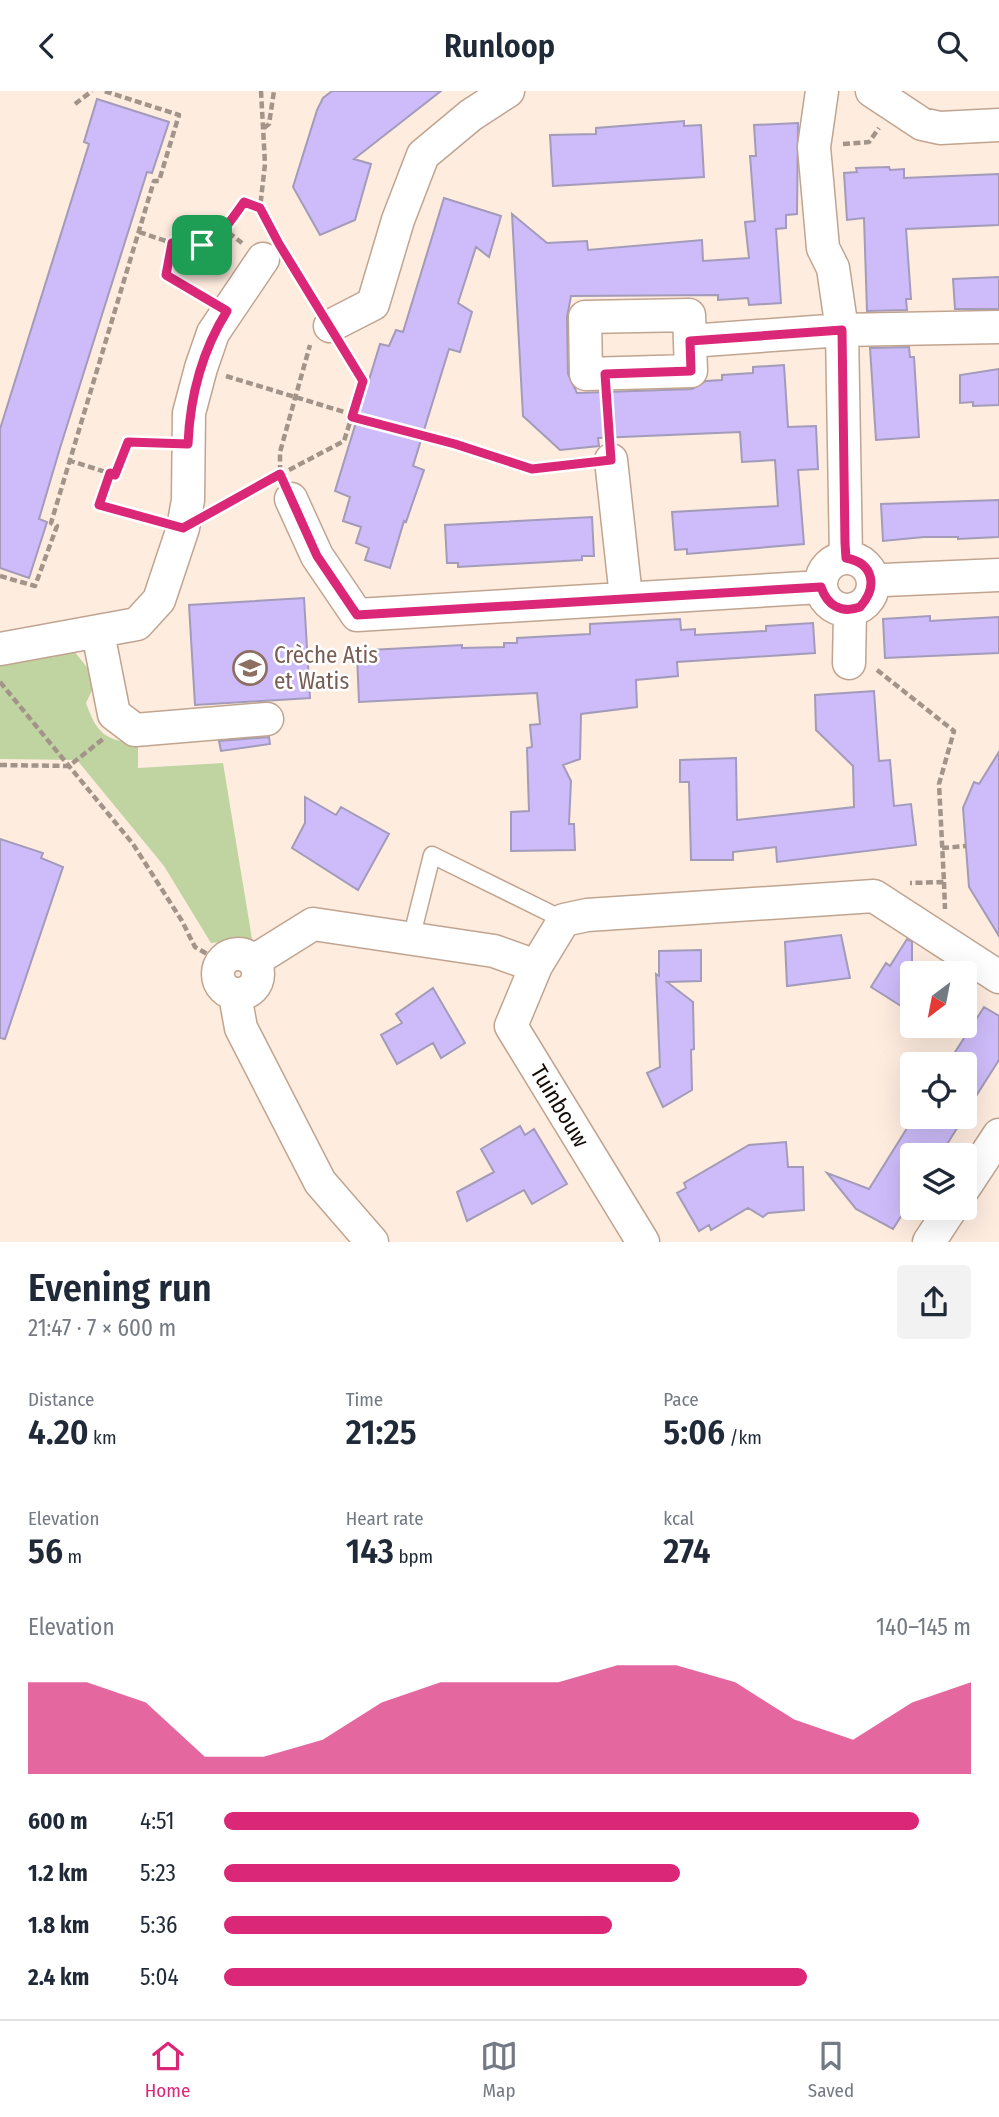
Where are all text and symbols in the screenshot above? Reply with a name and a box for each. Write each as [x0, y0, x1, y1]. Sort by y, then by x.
icon: back [28, 27, 66, 65]
text: Runloop [444, 27, 555, 65]
icon: search [933, 27, 971, 65]
pin [172, 215, 232, 275]
icon: arrive [183, 226, 221, 264]
place label: Crèche Atis et Watis [274, 641, 378, 695]
school or university icon: Crèche Atis et Watis [231, 649, 269, 687]
north arrow [900, 961, 976, 1038]
map controls [900, 961, 977, 1220]
button: locate [900, 1052, 977, 1129]
street label: Tuinbouw [525, 1060, 595, 1152]
button: layers [900, 1143, 977, 1220]
text: Evening run [28, 1265, 212, 1311]
button: share [897, 1265, 971, 1339]
text: 21:47 · 7 × 600 m [28, 1314, 176, 1342]
text: Distance [28, 1388, 95, 1411]
text: Time [346, 1388, 383, 1411]
text: Pace [663, 1388, 699, 1411]
text: 4.20 [28, 1411, 89, 1453]
text: 21:25 [346, 1411, 417, 1453]
text: 5:06 [663, 1411, 725, 1453]
text: km [89, 1426, 117, 1449]
text: /km [725, 1426, 762, 1449]
text: Elevation [28, 1507, 100, 1530]
text: Heart rate [346, 1507, 424, 1530]
text: kcal [663, 1507, 694, 1530]
text: 56 [28, 1530, 63, 1572]
text: 143 [346, 1530, 394, 1572]
text: 274 [663, 1530, 711, 1572]
text: m [63, 1545, 82, 1568]
text: bpm [394, 1545, 433, 1568]
text: Elevation [28, 1613, 115, 1641]
text: 140–145 m [876, 1613, 971, 1641]
text: 600 m [28, 1807, 87, 1835]
text: 4:51 [140, 1807, 175, 1835]
text: 1.2 km [28, 1859, 88, 1887]
text: 5:23 [140, 1859, 176, 1887]
text: 1.8 km [28, 1911, 89, 1939]
text: 5:36 [140, 1911, 177, 1939]
text: 2.4 km [28, 1963, 89, 1991]
text: 5:04 [140, 1963, 179, 1991]
tab: Home [145, 2037, 190, 2102]
tab: Map [480, 2037, 518, 2102]
tab: Saved [808, 2037, 854, 2102]

